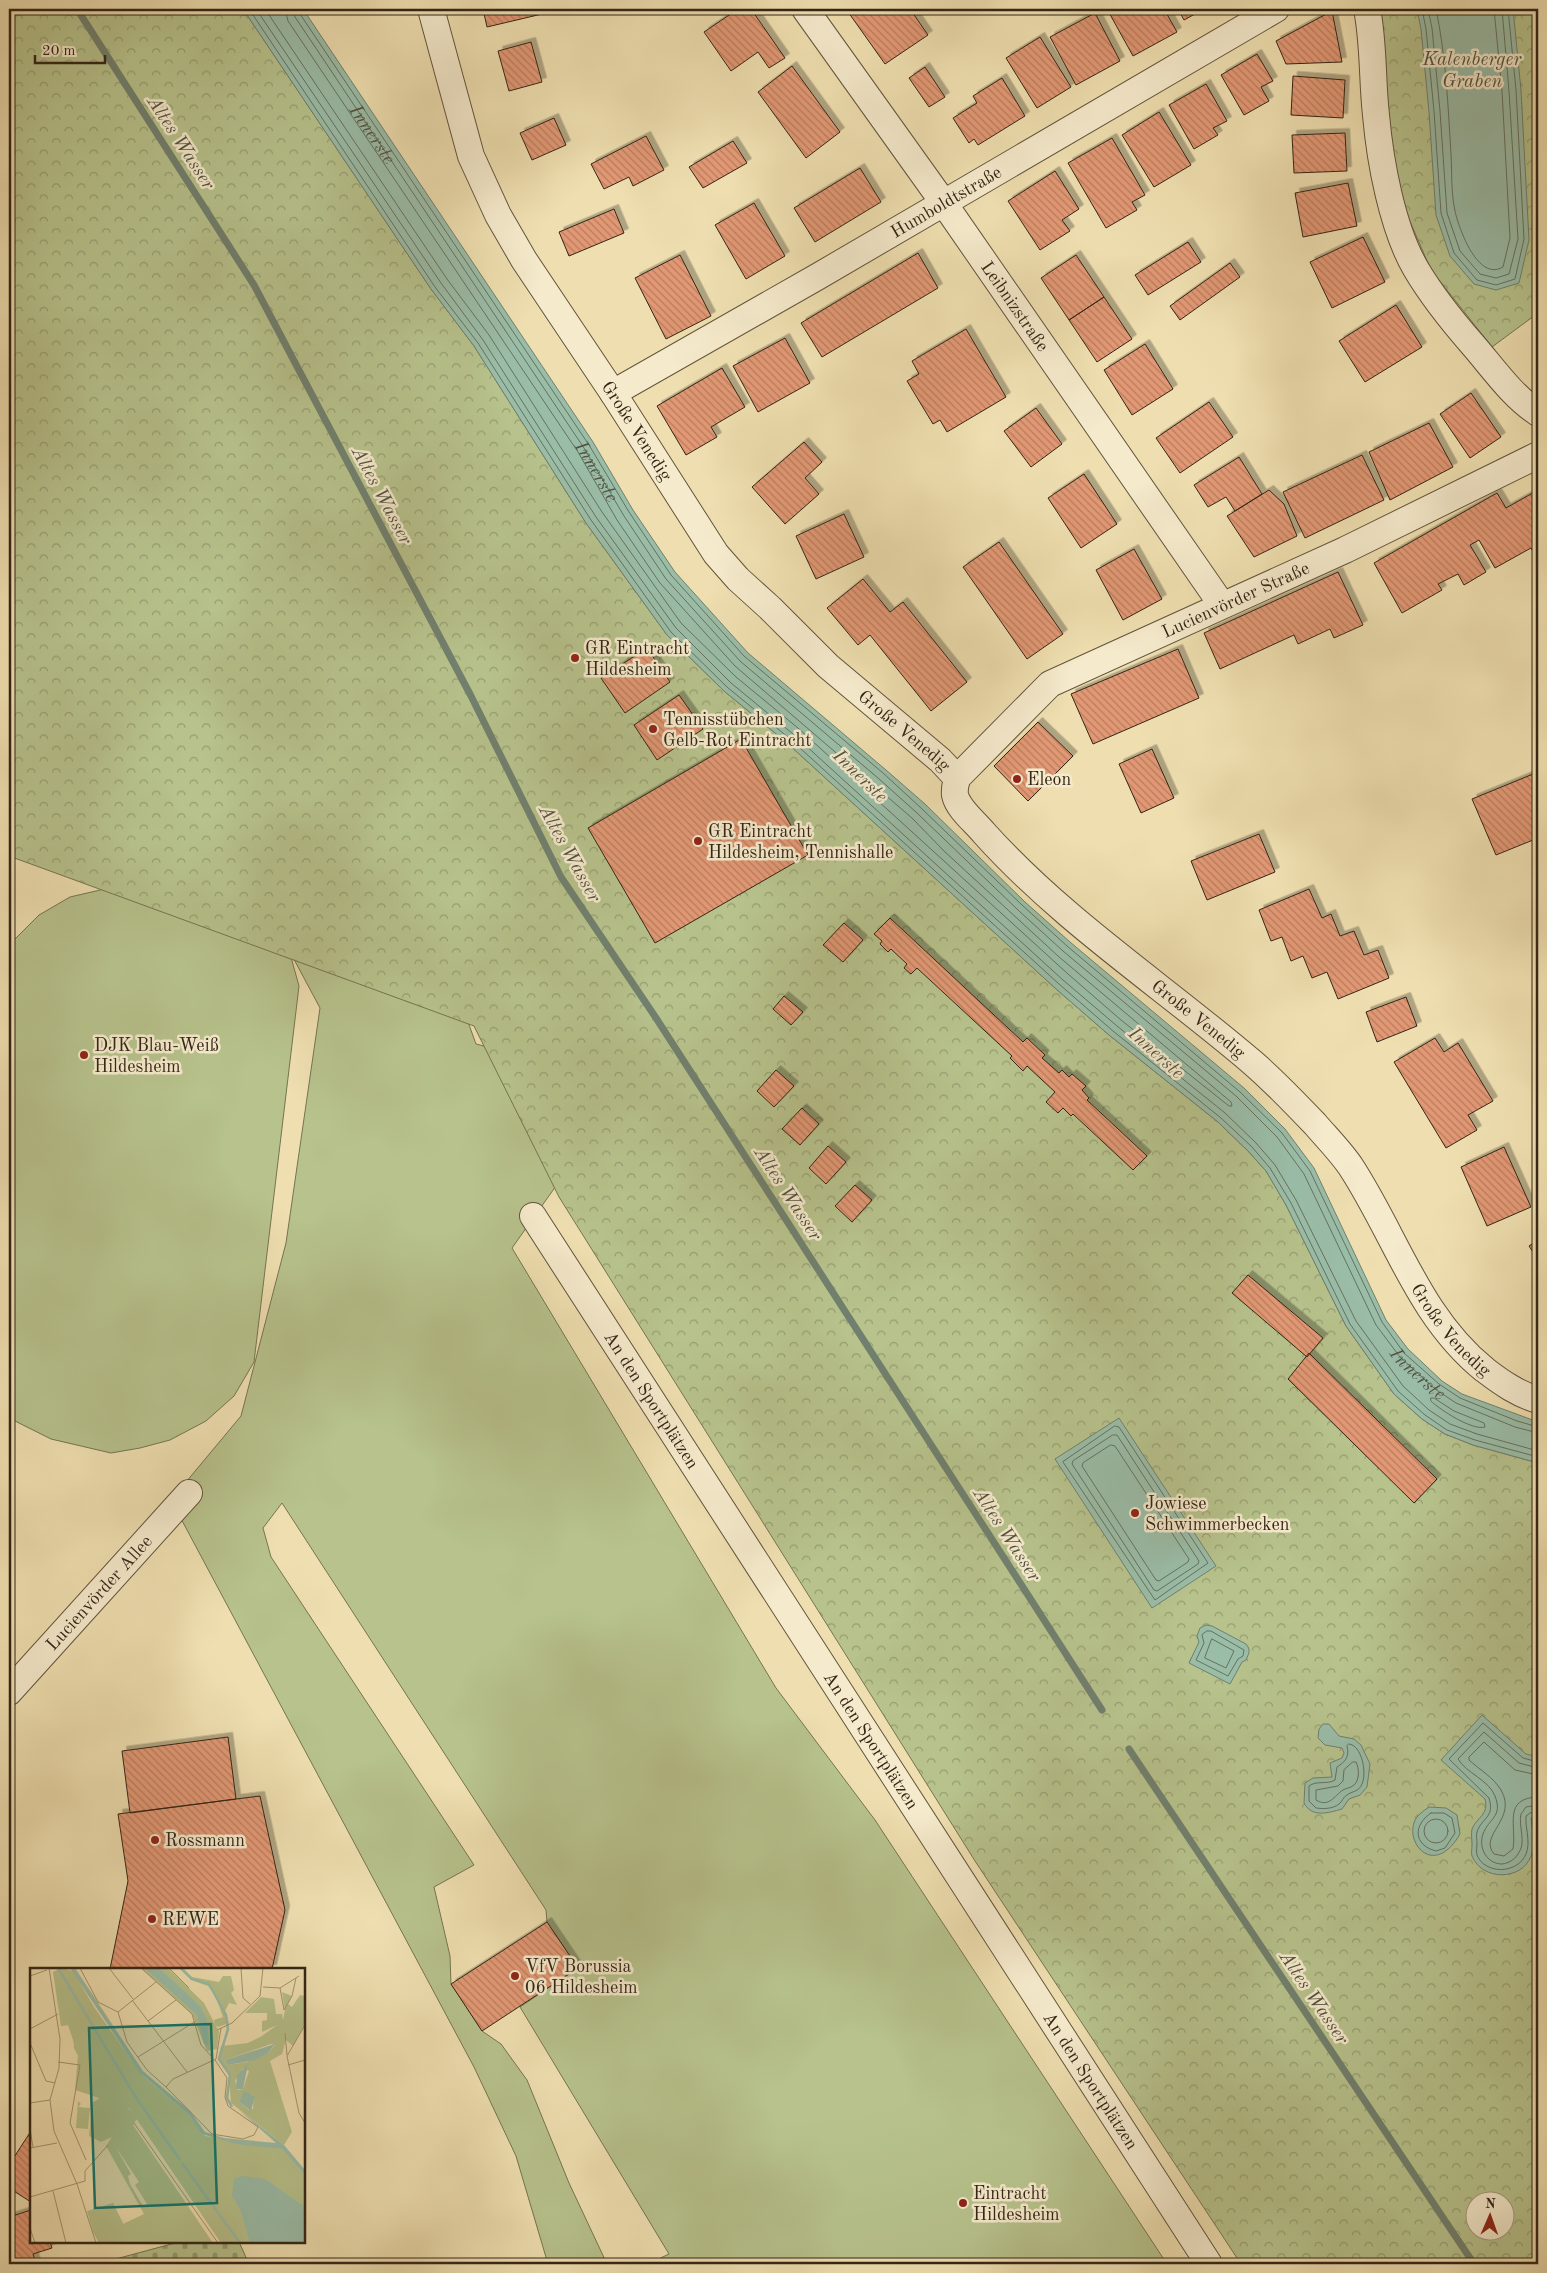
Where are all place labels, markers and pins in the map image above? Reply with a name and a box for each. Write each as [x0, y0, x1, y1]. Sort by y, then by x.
place label: GR Eintracht Hildesheim [585, 640, 689, 679]
marker: GR Eintracht Hildesheim [569, 652, 581, 664]
place label: Tennisstübchen Gelb-Rot Eintracht [663, 711, 812, 750]
marker: Tennisstübchen Gelb-Rot Eintracht [647, 723, 659, 735]
place label: Eleon [1027, 771, 1071, 789]
marker: Eleon [1011, 773, 1023, 785]
place label: GR Eintracht Hildesheim, Tennishalle [708, 823, 893, 862]
marker: GR Eintracht Hildesheim, Tennishalle [692, 835, 704, 847]
place label: DJK Blau-Weiß Hildesheim [94, 1037, 219, 1076]
marker: DJK Blau-Weiß Hildesheim [78, 1049, 90, 1061]
place label: Jowiese Schwimmerbecken [1145, 1495, 1290, 1534]
marker: Jowiese Schwimmerbecken [1129, 1507, 1141, 1519]
place label: Rossmann [165, 1832, 245, 1850]
marker: Rossmann [149, 1834, 161, 1846]
place label: REWE [162, 1911, 219, 1929]
marker: REWE [146, 1913, 158, 1925]
place label: VfV Borussia 06 Hildesheim [525, 1958, 638, 1997]
marker: VfV Borussia 06 Hildesheim [509, 1970, 521, 1982]
place label: Eintracht Hildesheim [973, 2185, 1060, 2224]
marker: Eintracht Hildesheim [957, 2197, 969, 2209]

